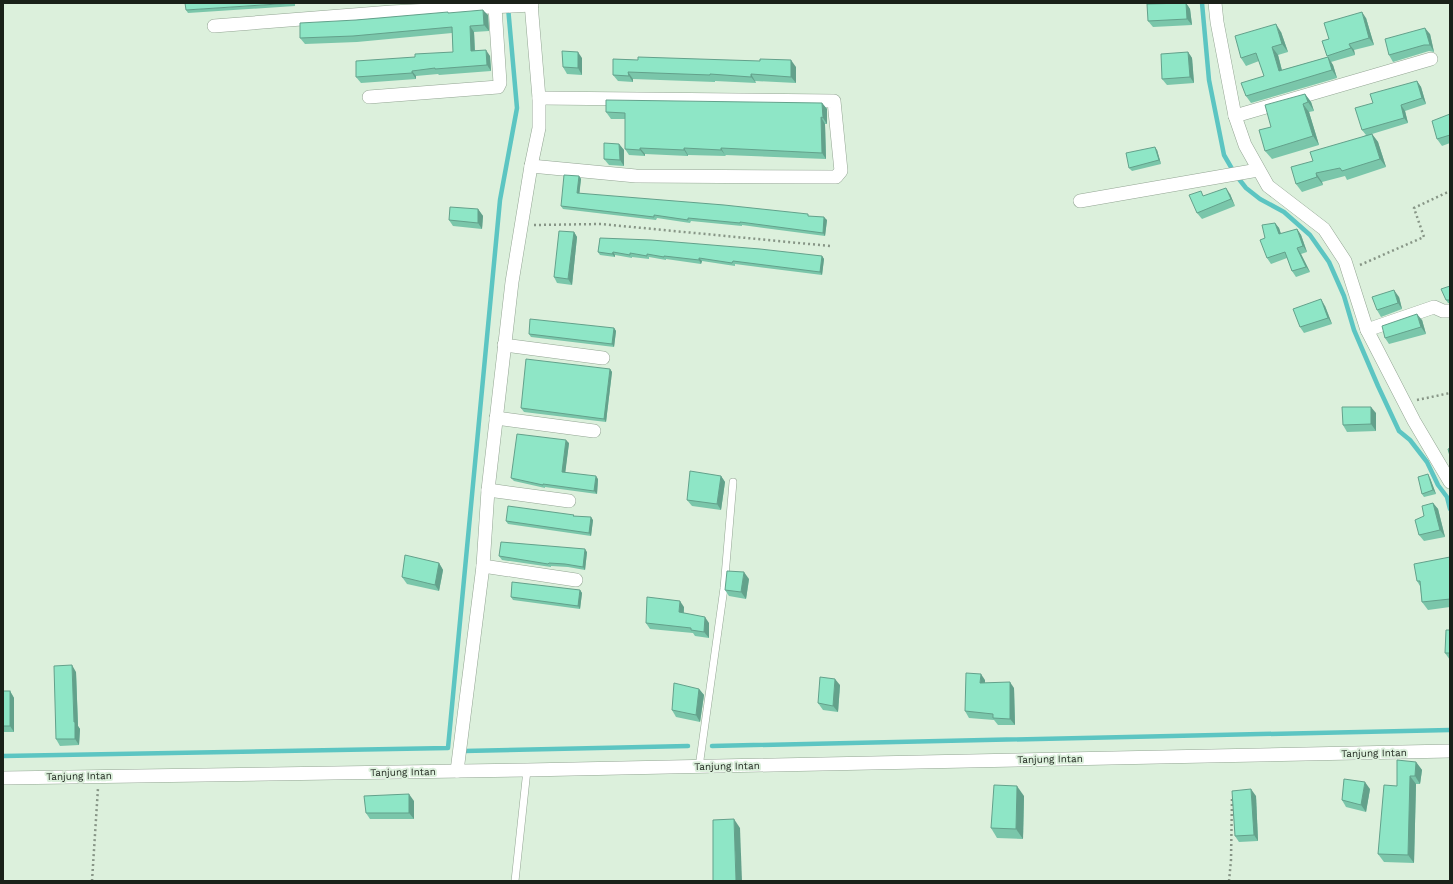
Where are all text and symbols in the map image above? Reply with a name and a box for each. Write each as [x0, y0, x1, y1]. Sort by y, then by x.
street label: Tanjung Intan [1341, 747, 1407, 759]
street label: Tanjung Intan [1017, 753, 1083, 765]
street label: Tanjung Intan [694, 760, 760, 772]
street label: Tanjung Intan [370, 766, 436, 778]
street label: Tanjung Intan [46, 770, 112, 782]

